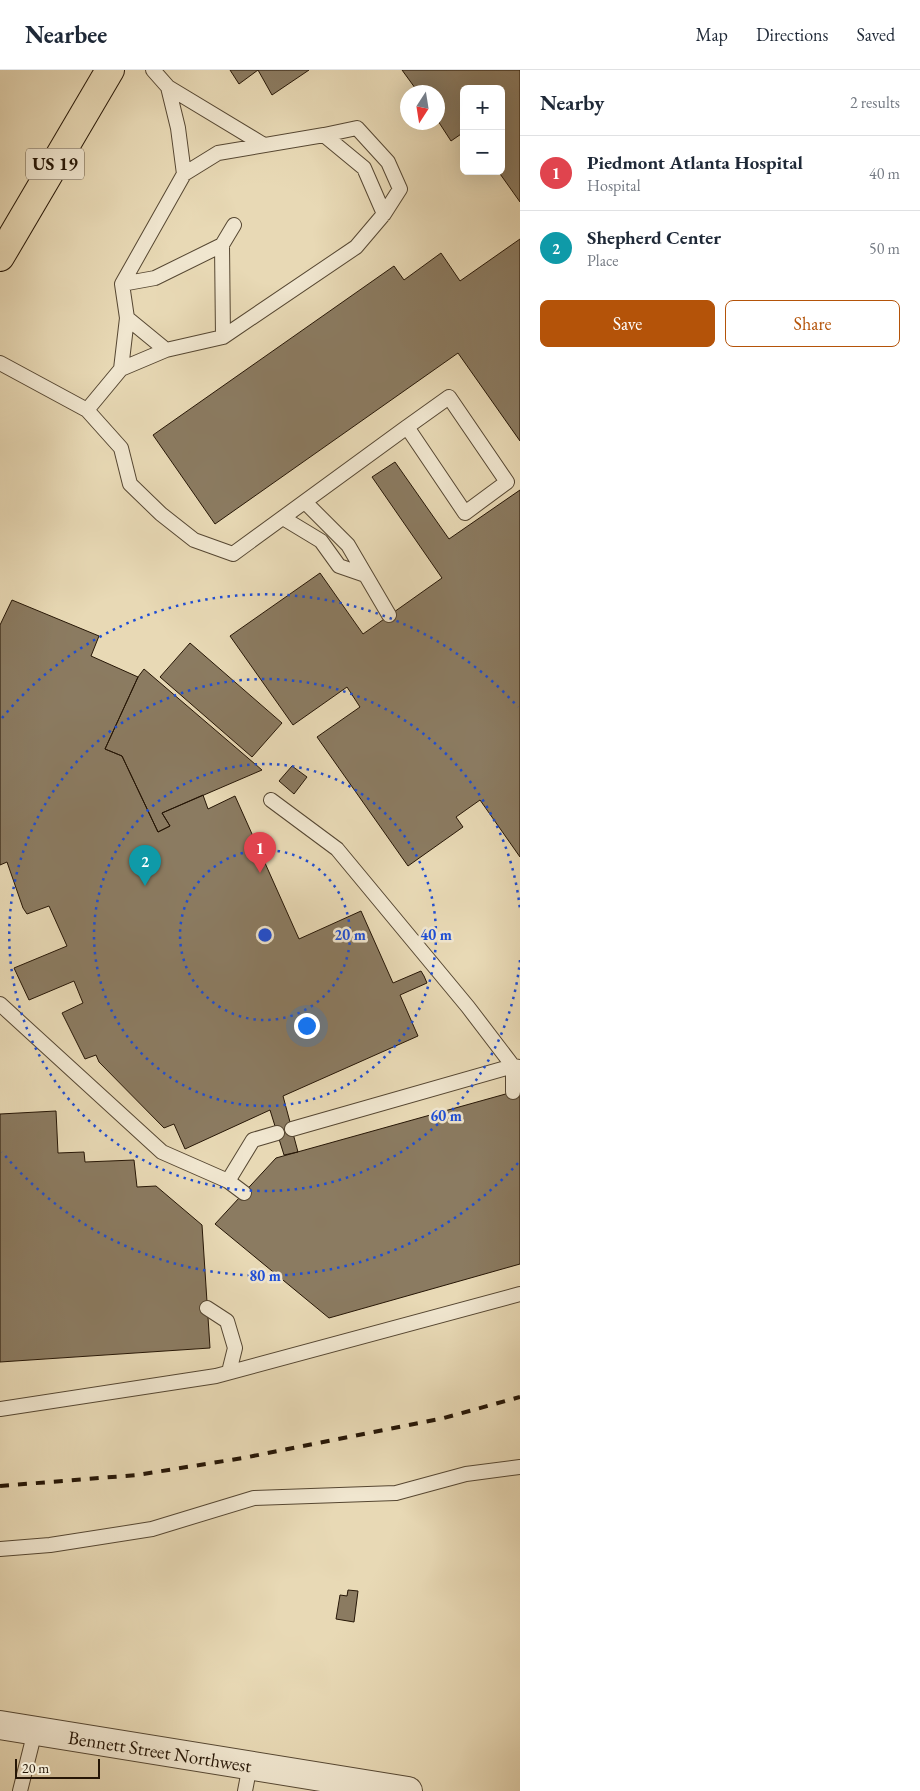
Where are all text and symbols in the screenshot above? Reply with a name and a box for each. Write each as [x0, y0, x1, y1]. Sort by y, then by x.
text: Nearbee [25, 19, 107, 50]
text: Map [696, 23, 728, 46]
text: Directions [756, 23, 828, 46]
text: Saved [856, 23, 895, 46]
north arrow [400, 85, 445, 130]
map controls [460, 85, 505, 175]
button: + [460, 85, 505, 130]
text: Nearby [540, 89, 604, 116]
text: 2 results [850, 92, 900, 113]
button: − [460, 130, 505, 175]
road number: US 19 [26, 148, 84, 180]
text: Piedmont Atlanta Hospital [587, 150, 803, 175]
text: 1 [552, 163, 560, 184]
text: 40 m [869, 163, 900, 184]
text: Hospital [587, 175, 641, 196]
text: Shepherd Center [587, 225, 721, 250]
text: 2 [552, 238, 560, 259]
text: 50 m [869, 238, 900, 259]
text: Place [587, 250, 619, 271]
button: Save [540, 300, 715, 347]
button: Share [725, 300, 900, 347]
pin: 1 [244, 832, 276, 873]
pin: 2 [129, 845, 161, 886]
text: 20 m [334, 925, 366, 944]
text: 40 m [420, 925, 452, 944]
centre of rings [256, 926, 274, 944]
your location [294, 1013, 320, 1039]
text: 60 m [430, 1106, 462, 1125]
text: 80 m [249, 1266, 281, 1285]
street label: Bennett Street Northwest [66, 1725, 253, 1778]
scale bar [15, 1756, 100, 1779]
text: 20 m [22, 1759, 49, 1777]

